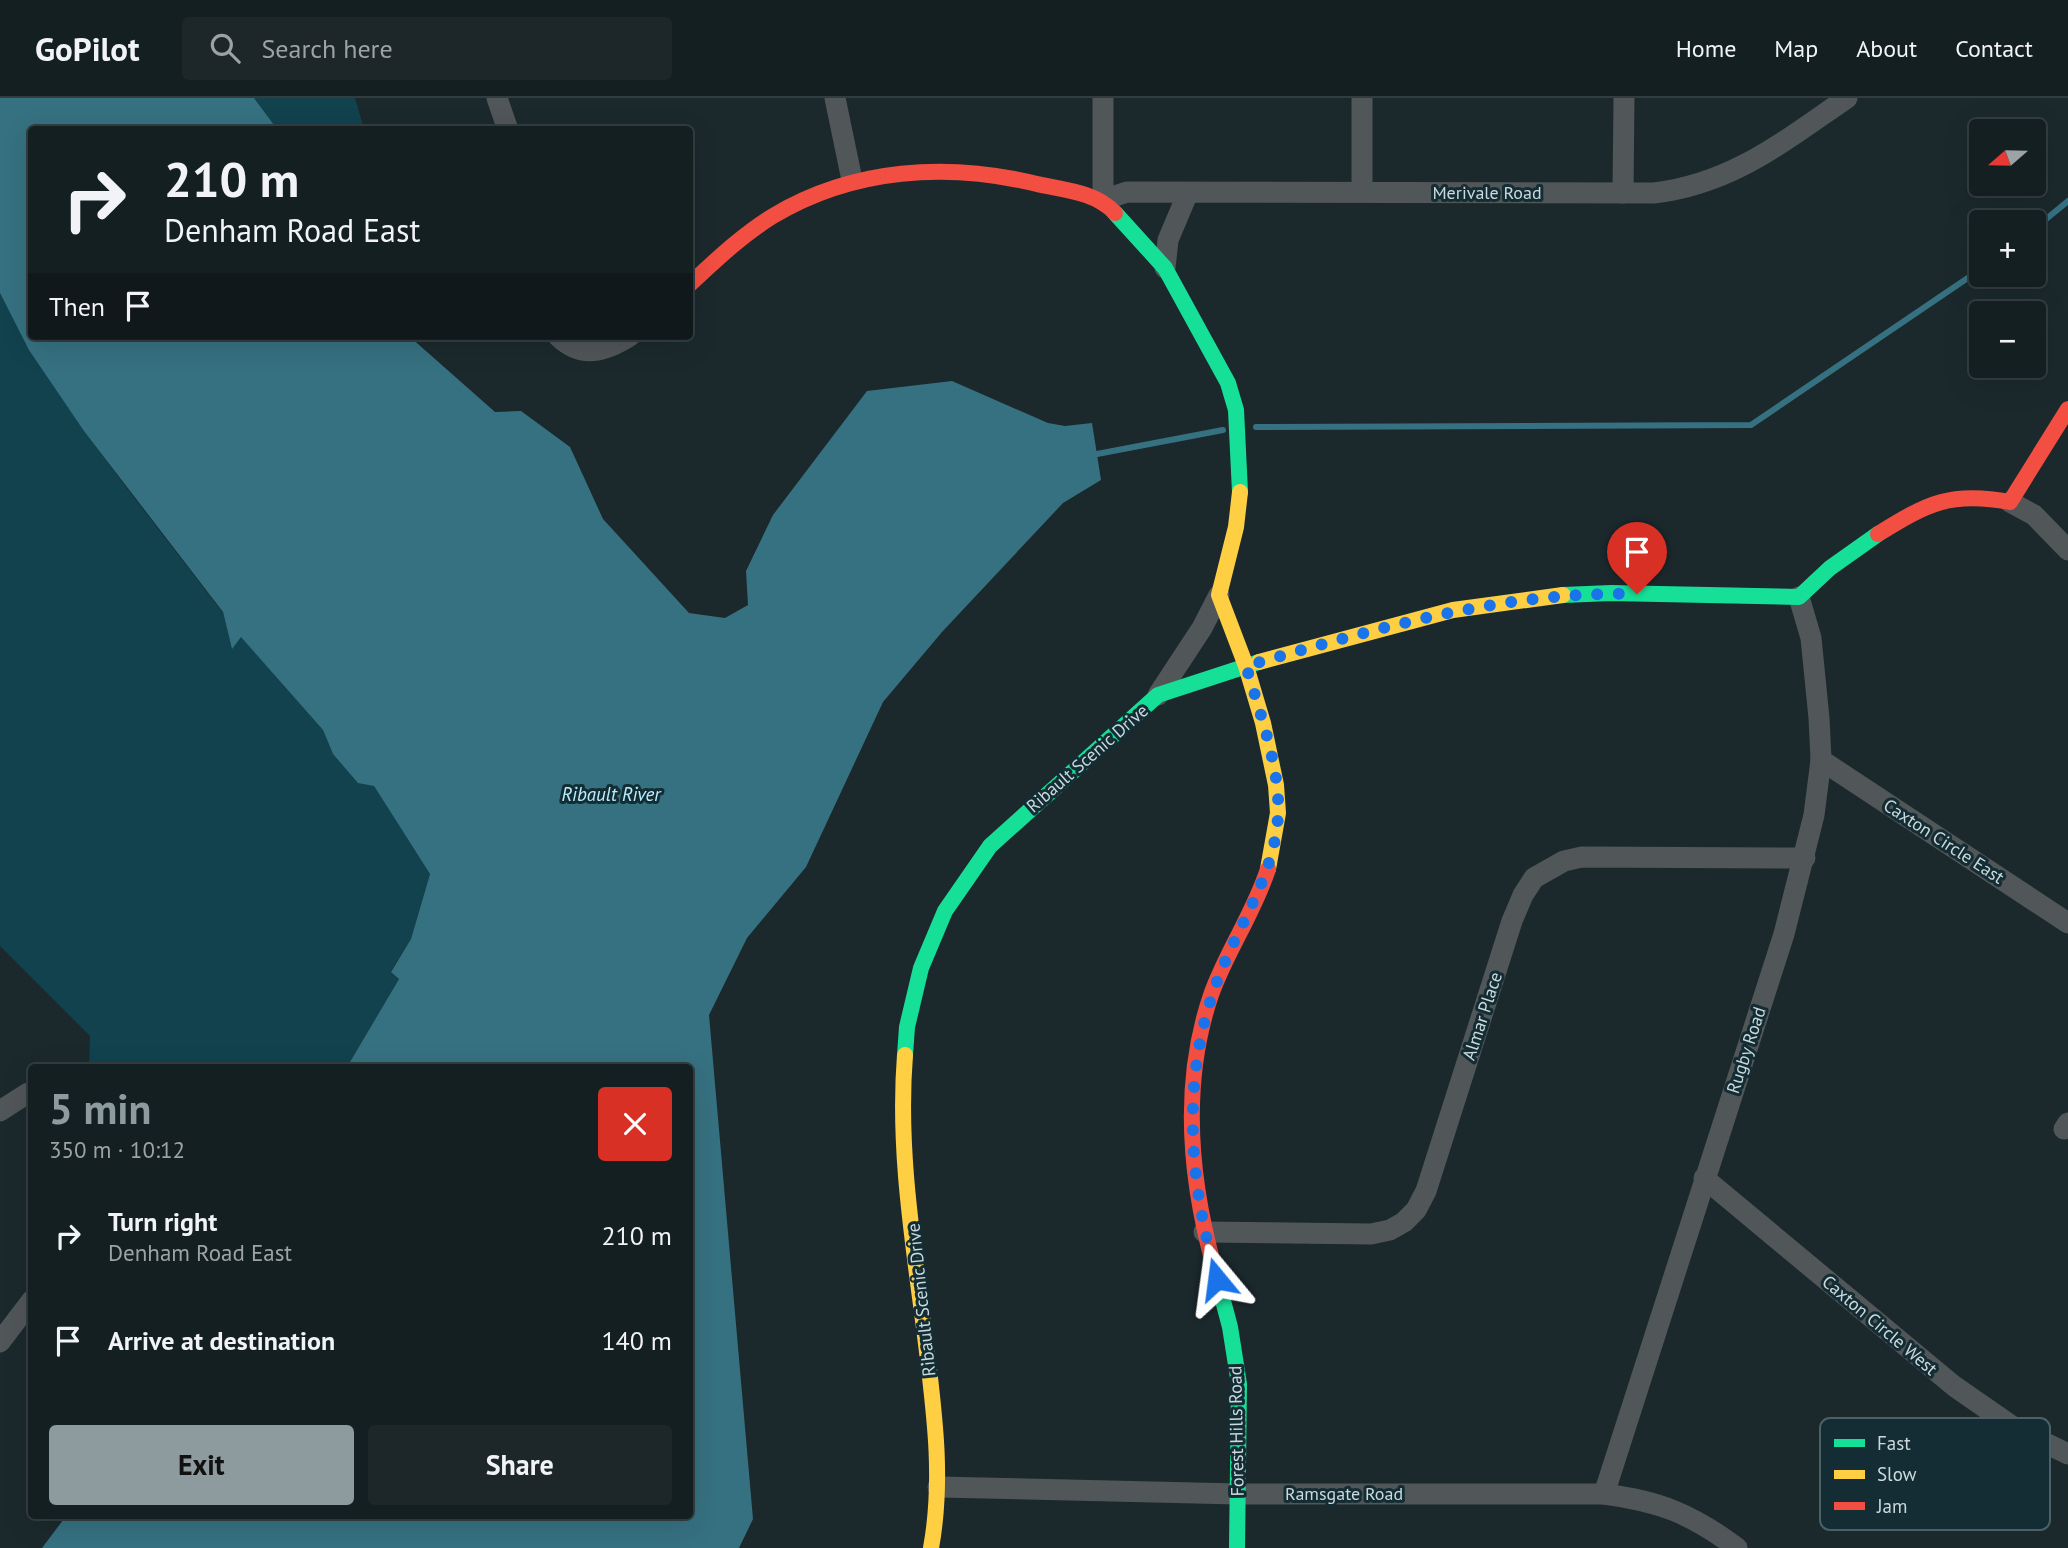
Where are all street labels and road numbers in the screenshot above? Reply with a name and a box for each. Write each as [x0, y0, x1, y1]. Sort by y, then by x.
street label: Merivale Road [1432, 181, 1542, 204]
street label: Ribault Scenic Drive [1021, 699, 1153, 817]
street label: Caxton Circle East [1879, 793, 2009, 889]
street label: Almar Place [1457, 969, 1507, 1063]
street label: Rugby Road [1721, 1004, 1771, 1096]
street label: Ribault Scenic Drive [902, 1222, 940, 1378]
street label: Caxton Circle West [1818, 1270, 1942, 1380]
street label: Forest Hills Road [1223, 1365, 1249, 1497]
street label: Ramsgate Road [1285, 1482, 1403, 1505]

